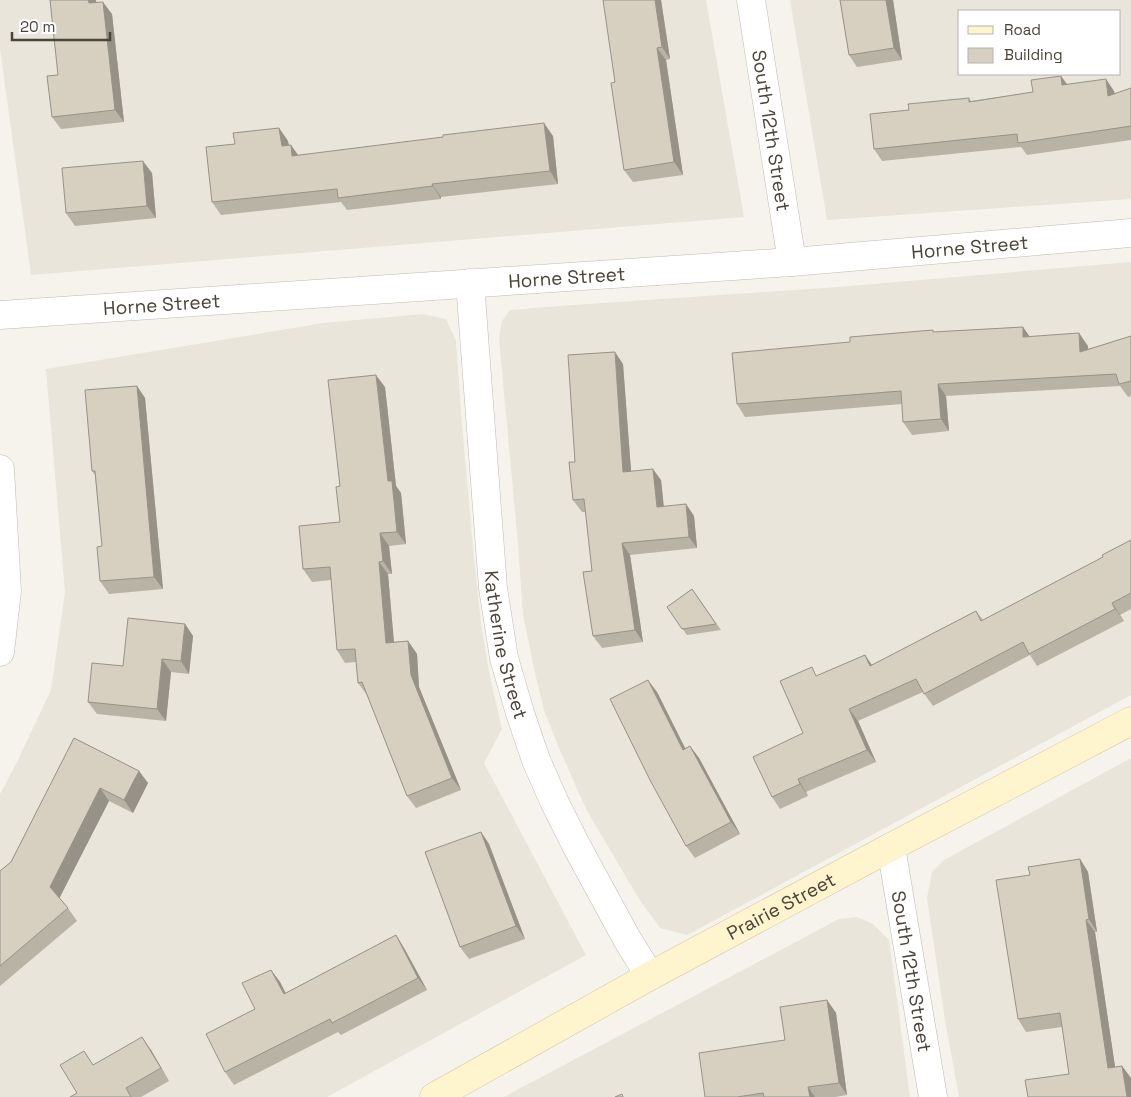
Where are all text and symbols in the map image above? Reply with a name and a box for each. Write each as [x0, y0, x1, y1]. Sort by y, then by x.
scale bar [12, 10, 110, 42]
legend [958, 10, 1121, 75]
text: 20 m [20, 17, 55, 36]
text: Road [1004, 20, 1041, 39]
text: Building [1004, 45, 1063, 64]
street label: South 12th Street [746, 48, 796, 213]
street label: Horne Street [910, 230, 1029, 265]
street label: Horne Street [507, 261, 626, 294]
street label: Horne Street [102, 288, 221, 321]
street label: Katherine Street [479, 570, 533, 723]
street label: Prairie Street [722, 867, 840, 946]
street label: South 12th Street [886, 889, 937, 1054]

